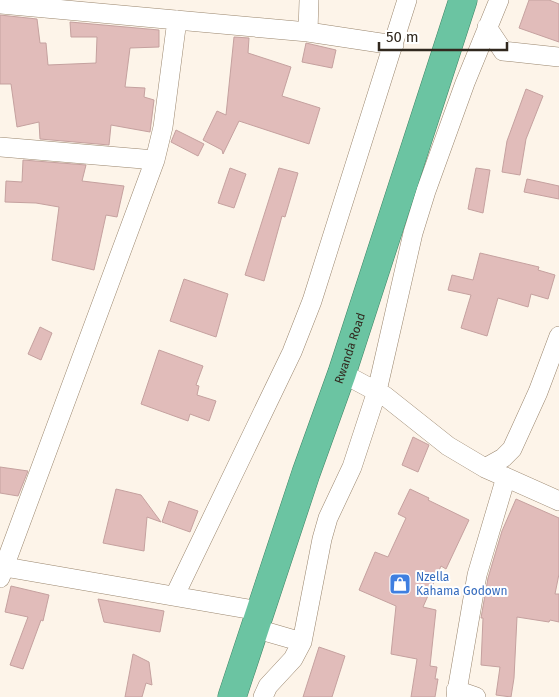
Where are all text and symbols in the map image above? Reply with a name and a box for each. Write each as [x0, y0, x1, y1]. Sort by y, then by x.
scale bar [379, 20, 506, 52]
text: 50 m [386, 28, 419, 46]
street label: Rwanda Road [332, 311, 368, 386]
place label: Nzella Kahama Godown [416, 570, 507, 598]
shop icon: Nzella Kahama Godown [388, 572, 412, 596]

